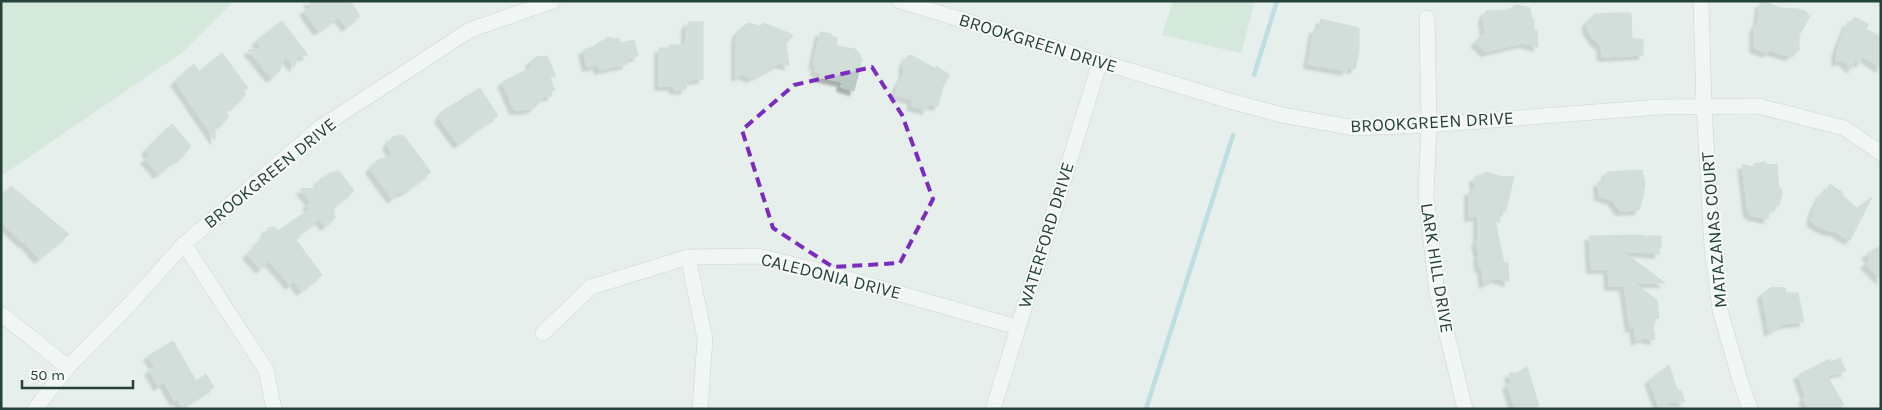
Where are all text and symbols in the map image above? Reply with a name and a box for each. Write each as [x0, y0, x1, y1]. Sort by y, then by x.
street label: BROOKGREEN DRIVE [956, 9, 1120, 77]
street label: BROOKGREEN DRIVE [1350, 107, 1514, 137]
street label: BROOKGREEN DRIVE [199, 113, 341, 233]
street label: MATAZANAS COURT [1696, 151, 1732, 309]
street label: WATERFORD DRIVE [1013, 159, 1079, 311]
street label: LARK HILL DRIVE [1416, 201, 1458, 335]
street label: CALEDONIA DRIVE [759, 248, 903, 304]
scale bar [22, 358, 134, 390]
text: 50 m [30, 366, 65, 384]

